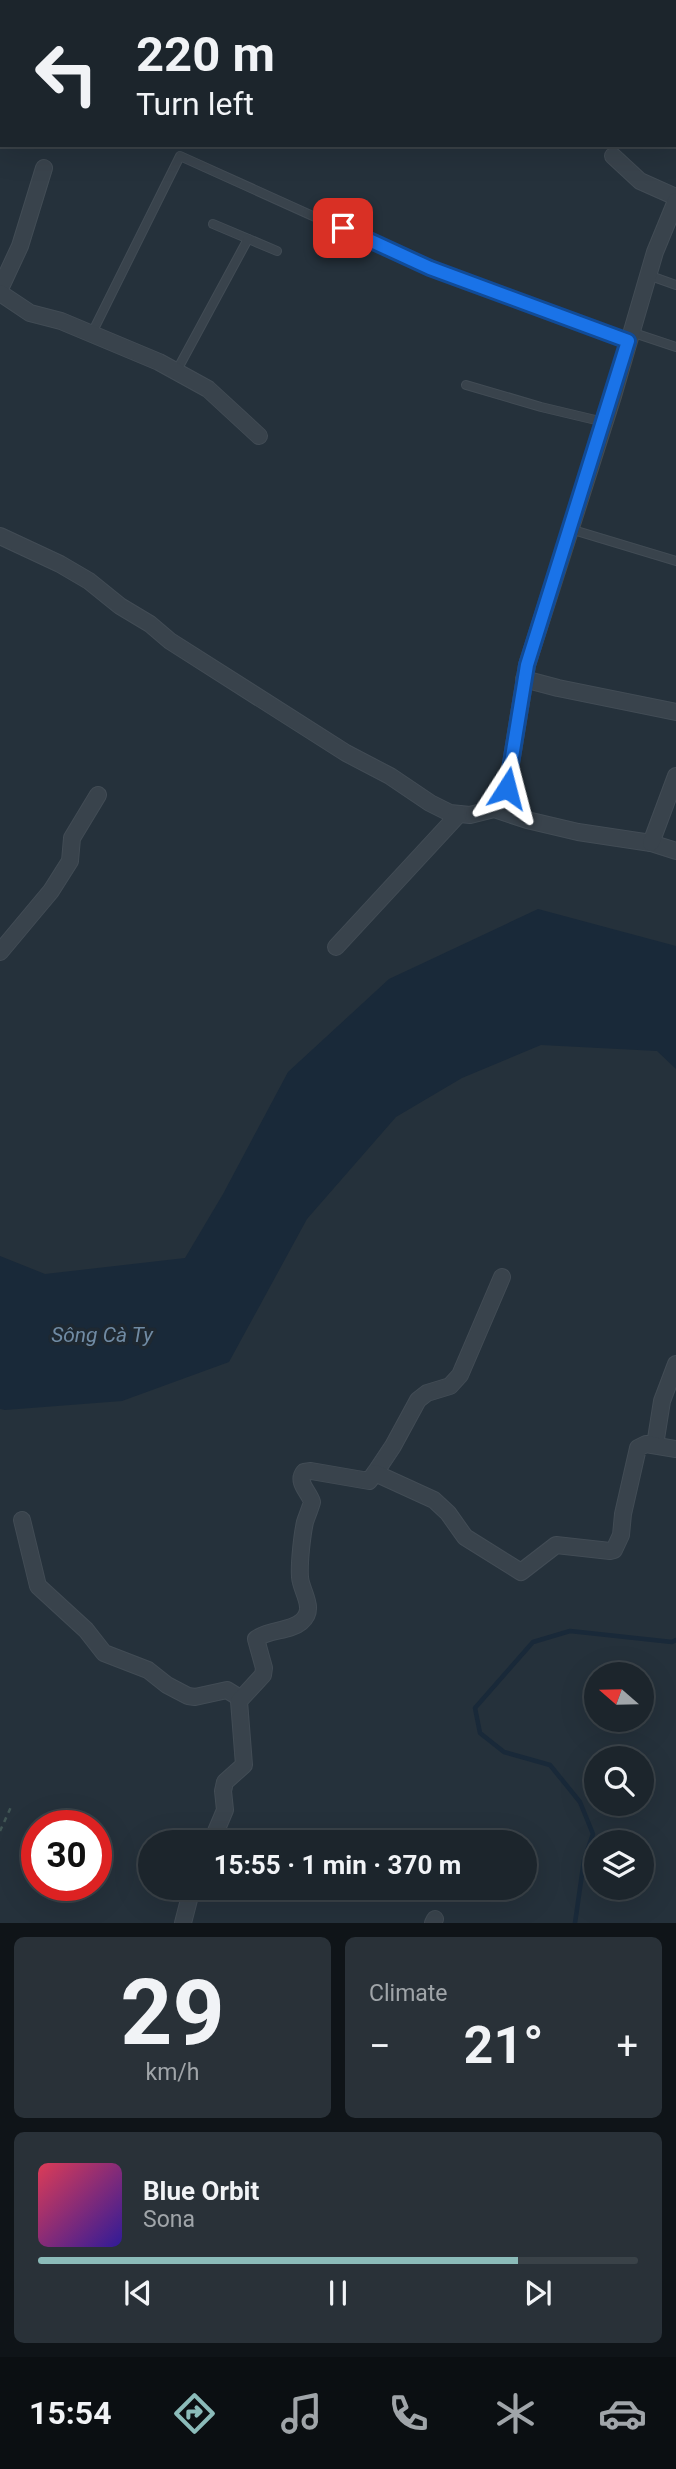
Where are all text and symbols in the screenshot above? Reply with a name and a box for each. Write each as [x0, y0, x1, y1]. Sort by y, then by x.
text: 220 m [136, 26, 275, 83]
icon: left [21, 28, 112, 119]
text: Turn left [136, 85, 254, 123]
pin [313, 198, 373, 258]
icon: arrive [324, 209, 362, 247]
position arrow [470, 751, 544, 825]
water label: Sông Cà Ty [51, 1323, 154, 1347]
north arrow [584, 1662, 654, 1732]
map controls [584, 1662, 654, 1900]
button: search [584, 1746, 654, 1816]
speed limit sign: 30 [21, 1810, 112, 1901]
button: layers [584, 1830, 654, 1900]
text: 15:55 · 1 min · 370 m [214, 1850, 461, 1880]
text: 29 [120, 1960, 225, 2066]
text: Climate [369, 1980, 448, 2007]
text: 21° [464, 2015, 544, 2076]
text: − [369, 2024, 391, 2068]
text: + [616, 2024, 638, 2068]
text: km/h [146, 2059, 200, 2086]
text: Blue Orbit [143, 2176, 259, 2206]
text: Sona [143, 2206, 195, 2233]
icon: previous [119, 2274, 157, 2312]
icon: pause [319, 2274, 357, 2312]
icon: next [519, 2274, 557, 2312]
icon: directions [170, 2389, 219, 2438]
icon: music [277, 2389, 326, 2438]
icon: phone [384, 2389, 433, 2438]
icon: climate [491, 2389, 540, 2438]
icon: car [598, 2389, 647, 2438]
text: 15:54 [29, 2394, 111, 2432]

